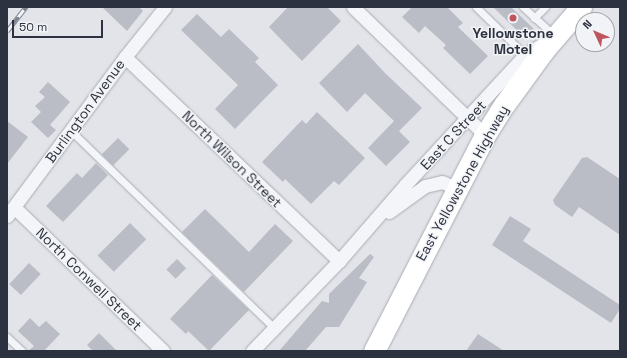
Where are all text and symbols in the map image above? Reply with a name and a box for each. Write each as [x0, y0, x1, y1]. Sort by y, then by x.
scale bar [14, 12, 105, 38]
north arrow [575, 12, 615, 52]
marker: Yellowstone Motel [508, 13, 518, 23]
text: N [579, 17, 595, 32]
text: 50 m [19, 19, 47, 35]
place label: Yellowstone Motel [472, 25, 554, 58]
street label: Burlington Avenue [42, 56, 128, 166]
street label: East C Street [417, 97, 489, 173]
street label: East Yellowstone Highway [412, 102, 512, 264]
street label: North Wilson Street [179, 107, 285, 211]
street label: North Conwell Street [33, 224, 145, 334]

